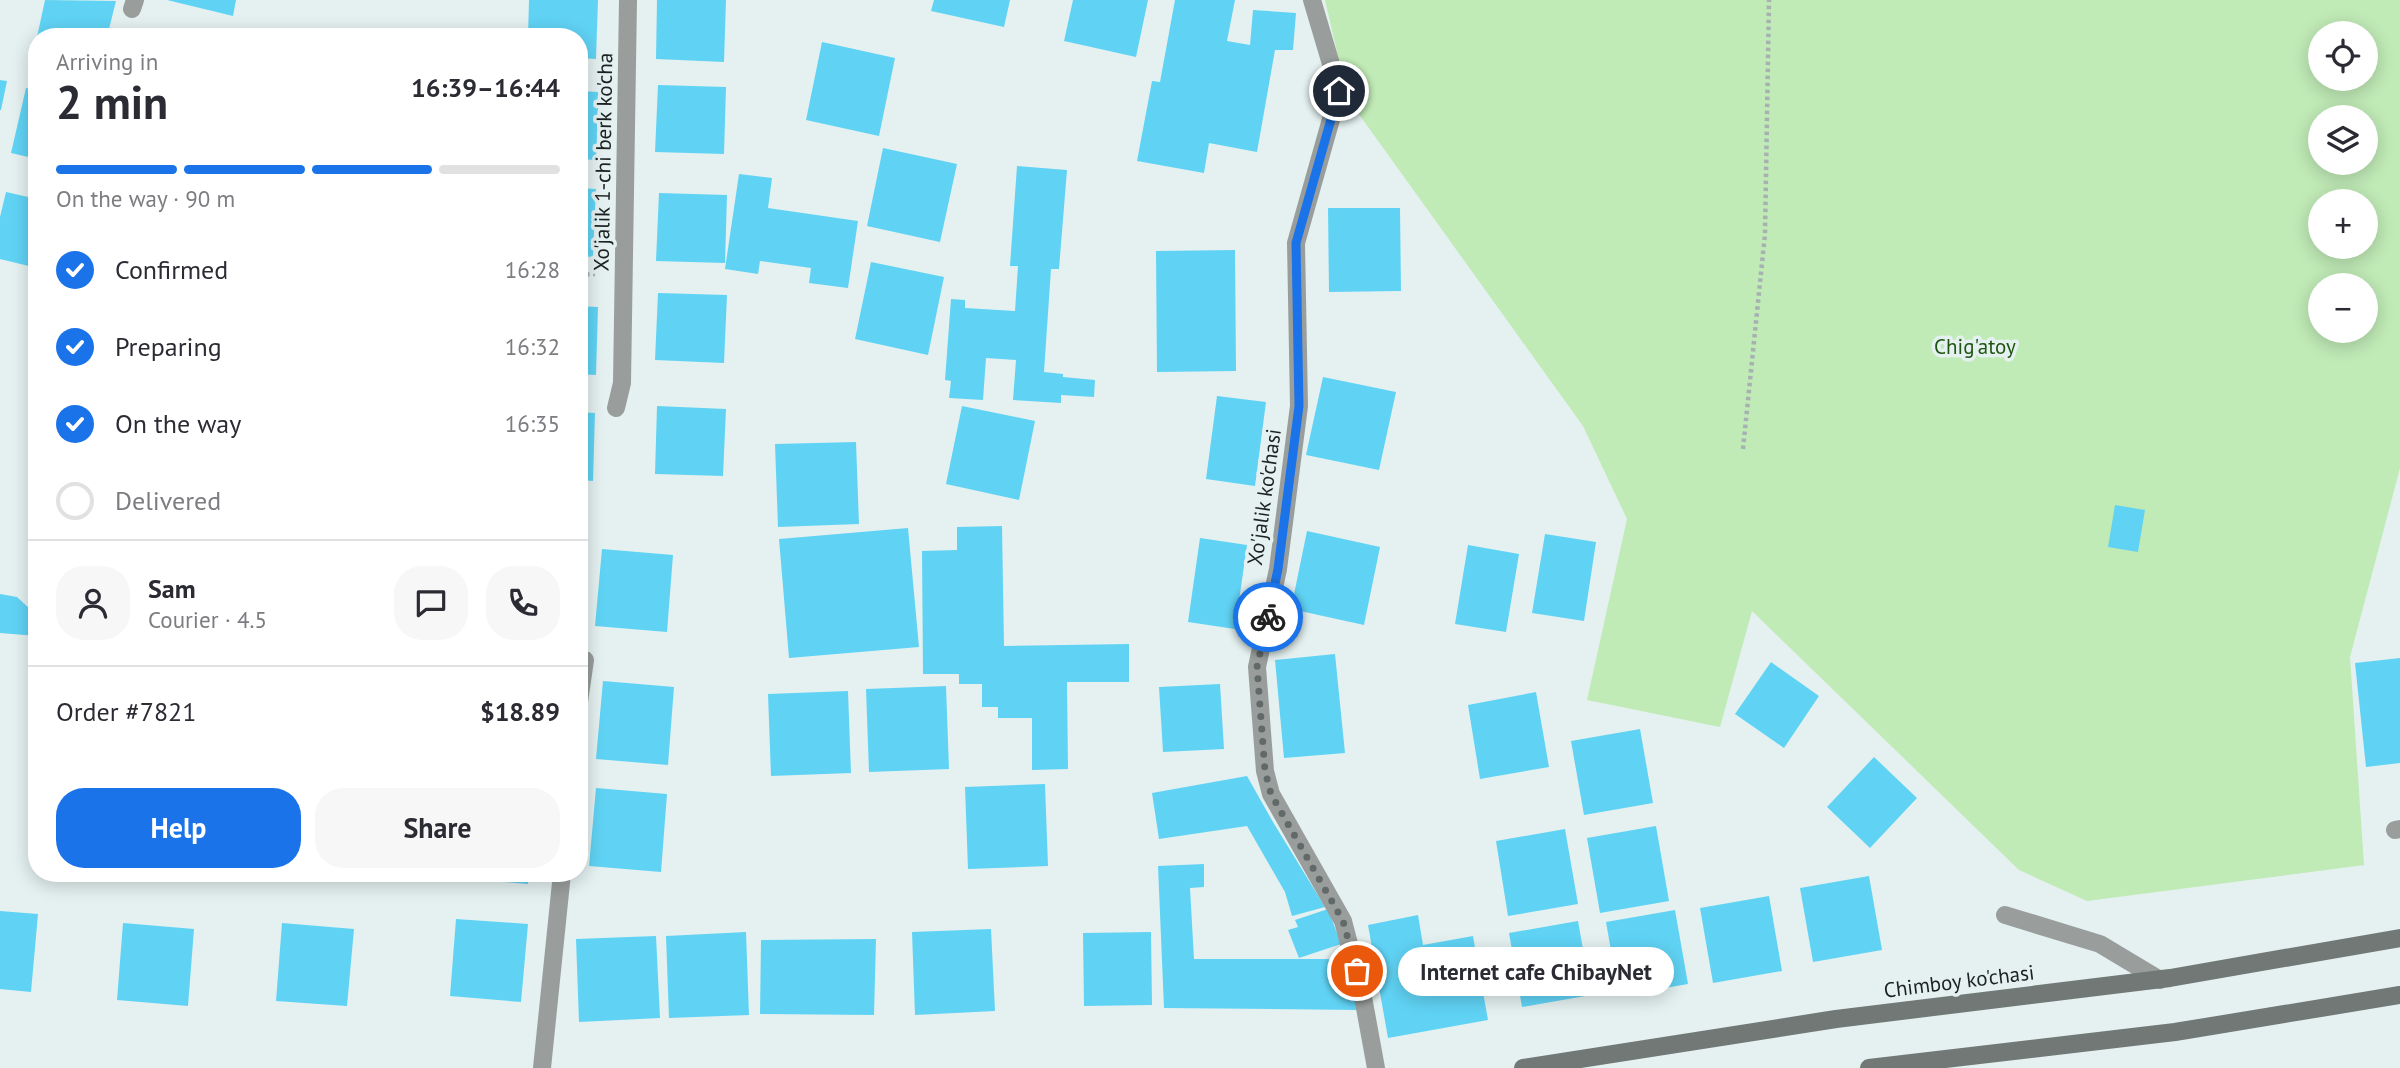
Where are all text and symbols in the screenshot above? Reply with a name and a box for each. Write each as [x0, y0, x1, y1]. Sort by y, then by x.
map controls [2308, 21, 2378, 343]
button: locate [2308, 21, 2378, 91]
text: Arriving in [56, 47, 158, 76]
street label: Xo'jalik 1-chi berk ko'cha [588, 52, 618, 272]
pin [1309, 61, 1369, 121]
text: 16:39–16:44 [411, 71, 560, 104]
text: 2 min [56, 72, 168, 132]
icon: home [1320, 72, 1358, 110]
button: layers [2308, 105, 2378, 175]
text: On the way · 90 m [56, 184, 235, 213]
button: + [2308, 189, 2378, 259]
icon: check [56, 251, 94, 289]
text: Confirmed [115, 253, 228, 286]
text: 16:28 [505, 255, 560, 284]
button: − [2308, 273, 2378, 343]
icon: check [56, 328, 94, 366]
text: Preparing [115, 330, 222, 363]
text: 16:32 [505, 332, 560, 361]
park label: Chig'atoy [1934, 333, 2016, 360]
icon: check [56, 405, 94, 443]
text: On the way [115, 407, 241, 440]
text: 16:35 [505, 409, 560, 438]
street label: Xo'jalik ko'chasi [1241, 427, 1287, 567]
text: Delivered [115, 484, 221, 517]
button: person [56, 566, 130, 640]
button: chat [394, 566, 468, 640]
button: phone [486, 566, 560, 640]
text: Sam [148, 572, 196, 605]
courier [1233, 582, 1303, 652]
icon: bike [1249, 598, 1287, 636]
text: Courier · 4.5 [148, 605, 267, 634]
text: Order #7821 [56, 695, 196, 728]
text: $18.89 [480, 695, 560, 728]
button: Help [56, 788, 301, 868]
button: Share [315, 788, 560, 868]
pin [1327, 941, 1387, 1001]
callout: Internet cafe ChibayNet [1399, 946, 1676, 996]
icon: bag [1338, 952, 1376, 990]
text: Internet cafe ChibayNet [1420, 957, 1652, 986]
street label: Chimboy ko'chasi [1882, 958, 2036, 1004]

